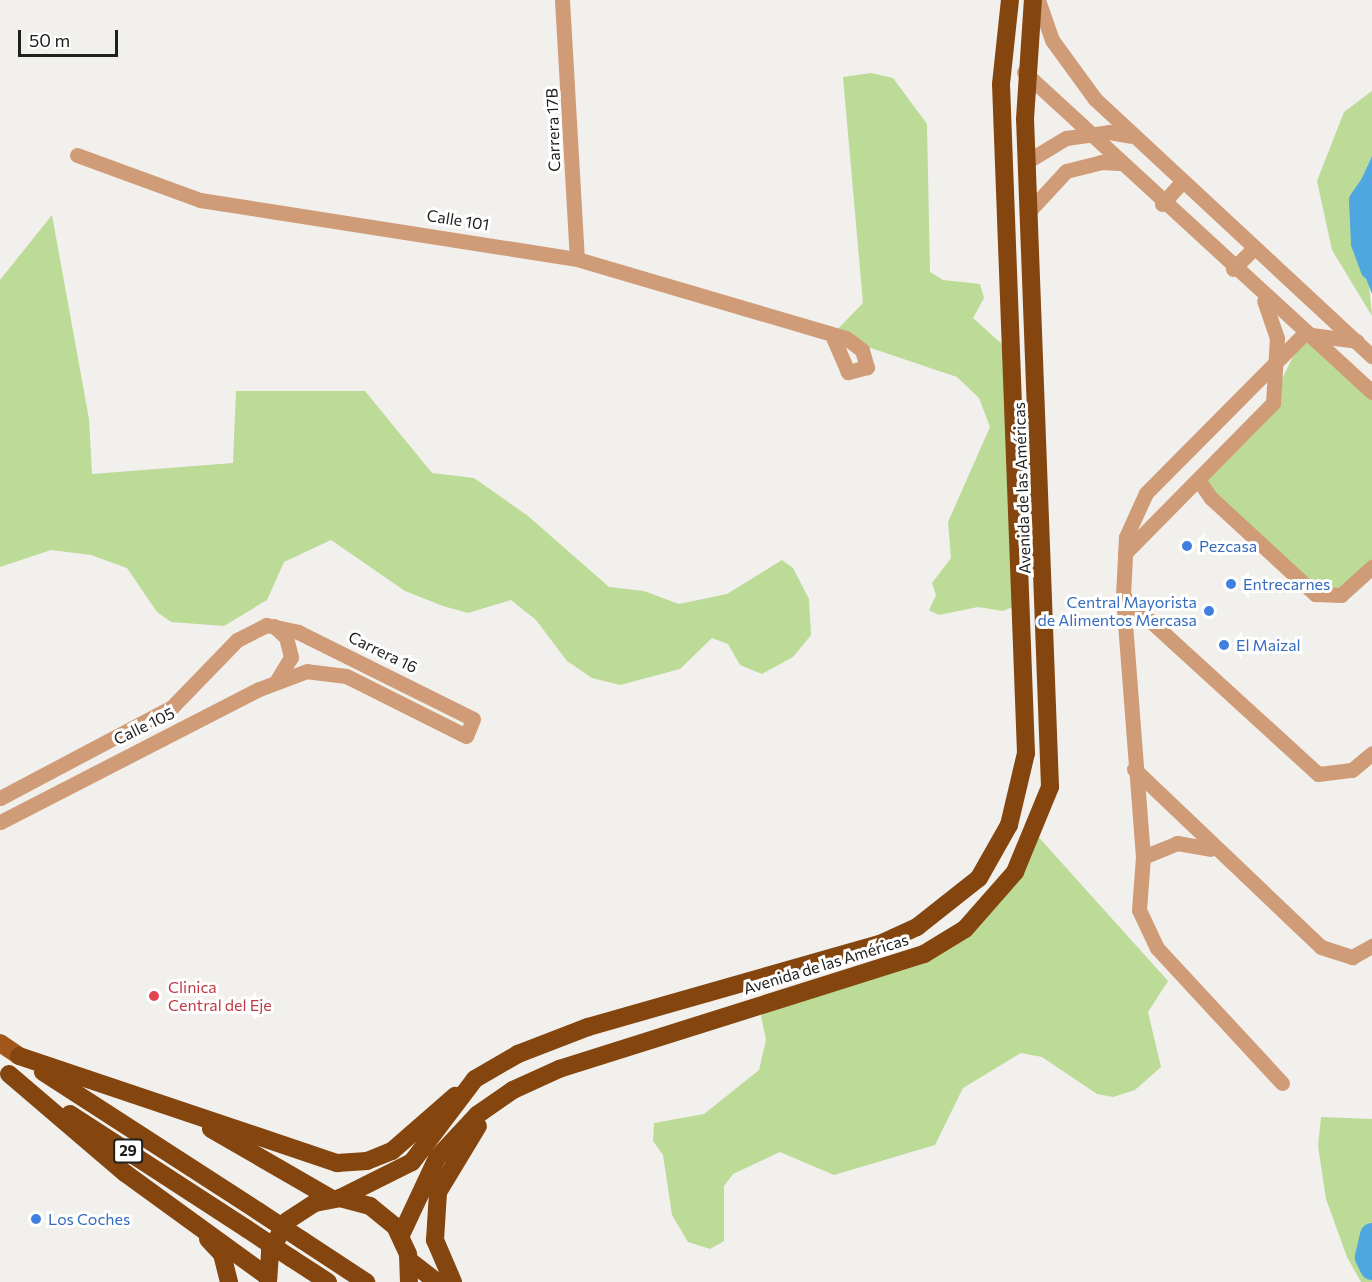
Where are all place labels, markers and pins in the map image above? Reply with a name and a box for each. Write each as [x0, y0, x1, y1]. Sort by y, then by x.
place label: Pezcasa [1199, 536, 1257, 556]
marker: Pezcasa [1180, 539, 1194, 553]
place label: Entrecarnes [1243, 574, 1330, 594]
marker: Entrecarnes [1224, 577, 1238, 591]
place label: Central Mayorista de Alimentos Mercasa [1038, 592, 1197, 630]
marker: Central Mayorista de Alimentos Mercasa [1202, 604, 1216, 618]
place label: El Maizal [1236, 635, 1301, 655]
marker: El Maizal [1217, 638, 1231, 652]
place label: Clinica Central del Eje [168, 977, 272, 1015]
marker: Clinica Central del Eje [145, 987, 163, 1005]
place label: Los Coches [48, 1209, 130, 1229]
marker: Los Coches [29, 1212, 43, 1226]

